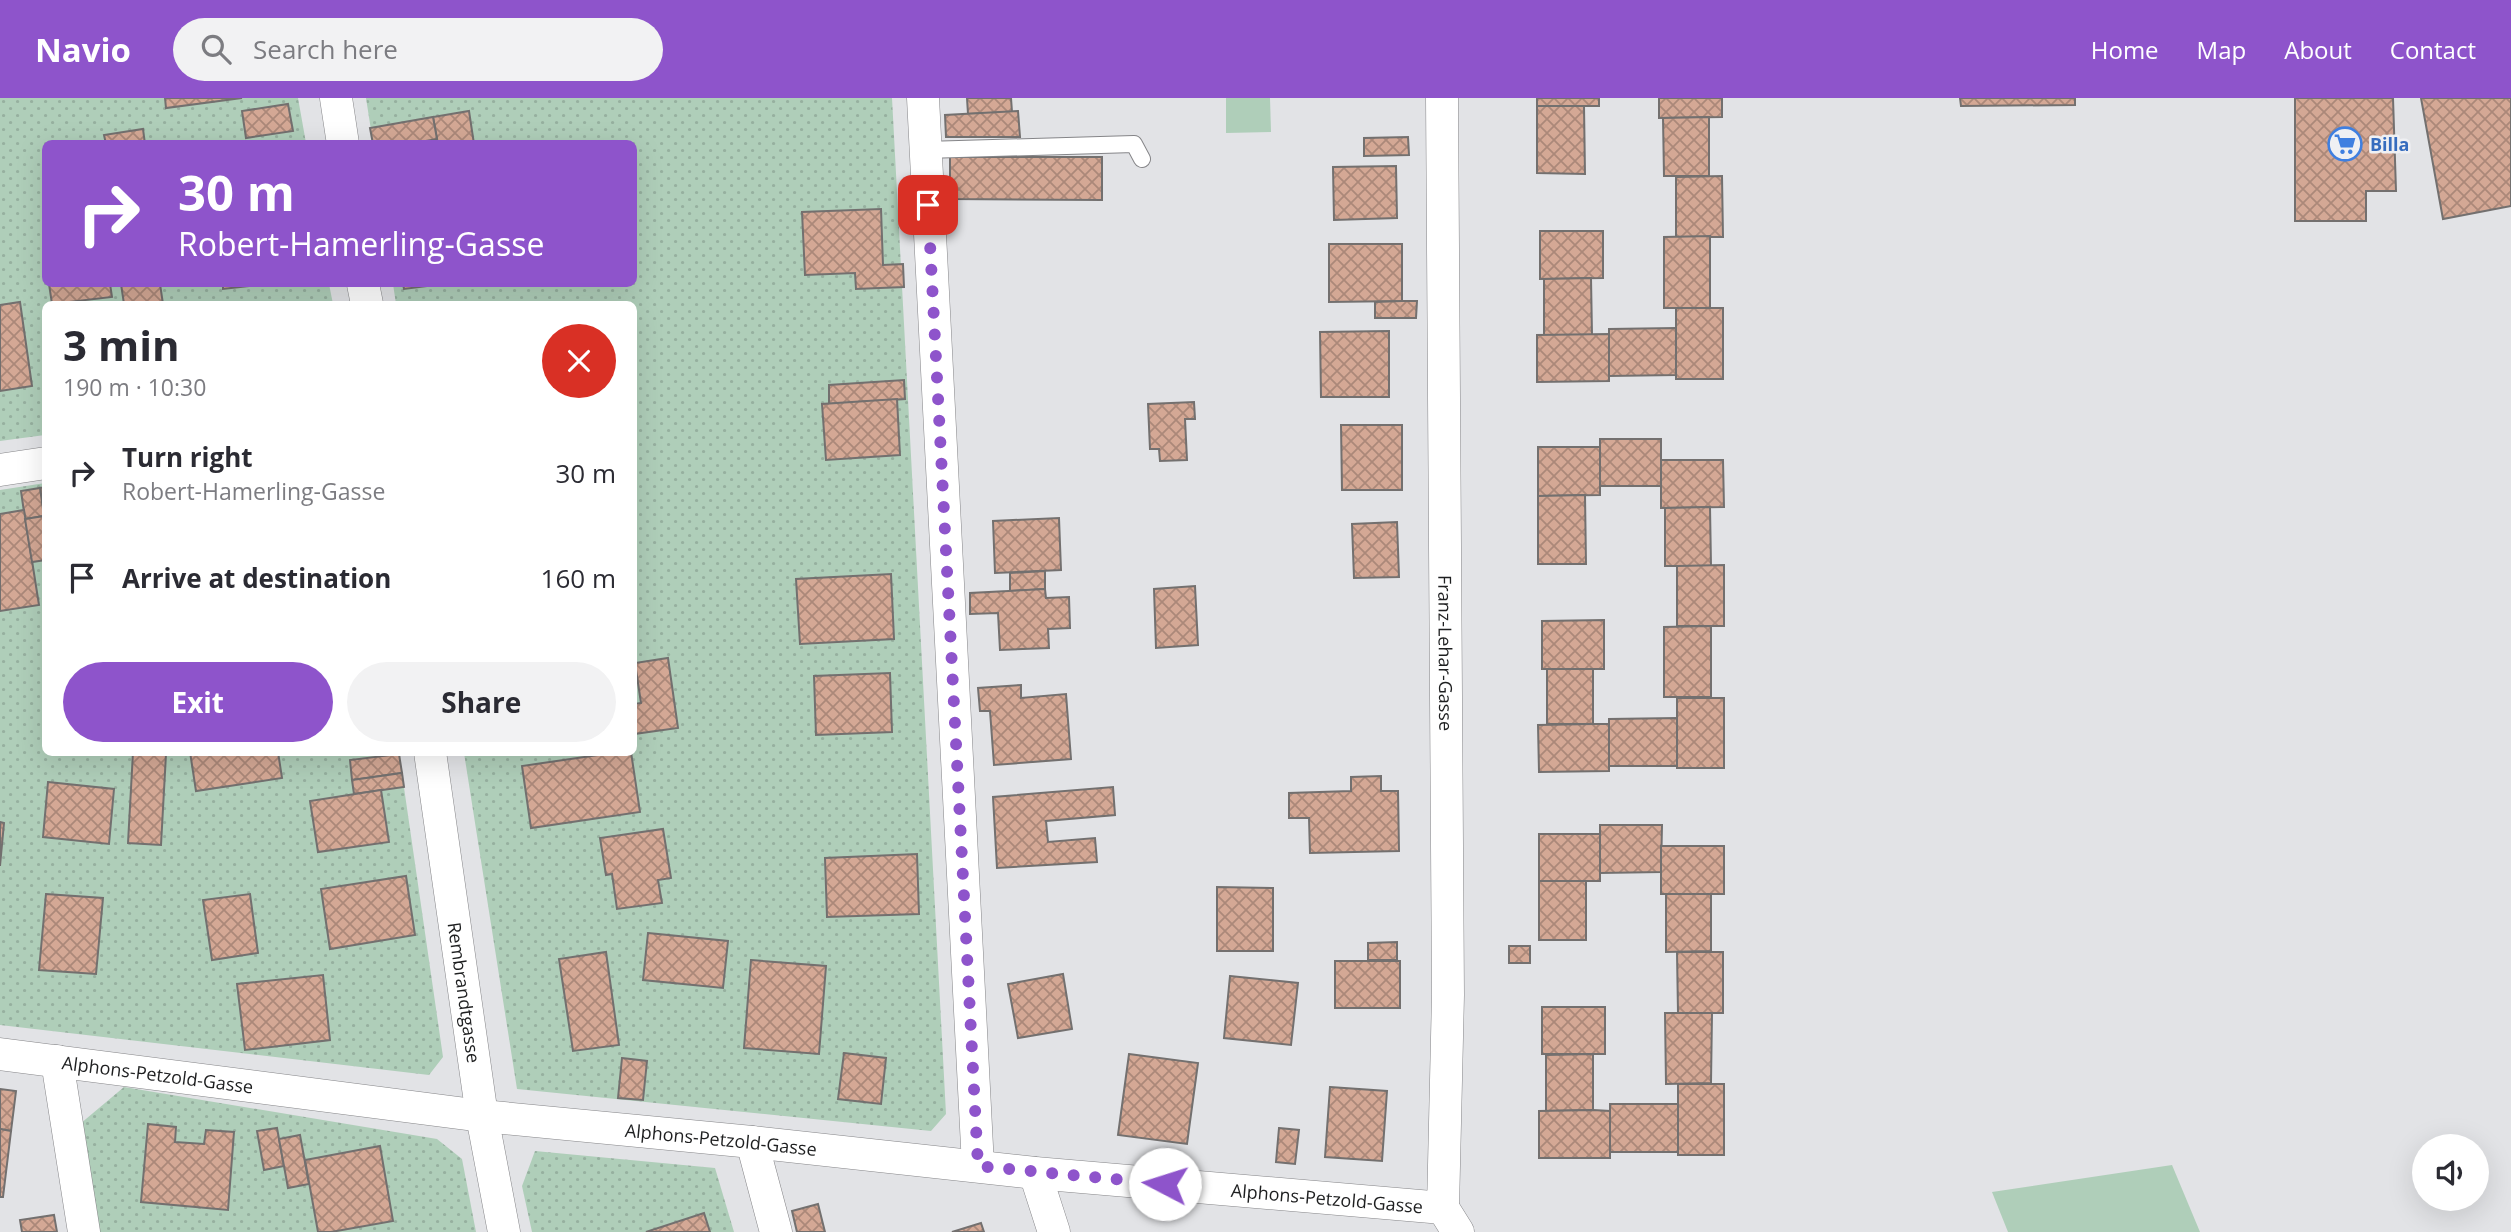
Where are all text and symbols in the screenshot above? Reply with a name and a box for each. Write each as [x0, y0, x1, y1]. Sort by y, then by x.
search box [173, 18, 663, 81]
text: Navio [35, 27, 131, 72]
icon: search [197, 30, 235, 68]
text: Search here [253, 31, 398, 67]
text: Home [2091, 33, 2159, 66]
text: Map [2197, 33, 2246, 66]
text: About [2284, 33, 2352, 66]
text: Contact [2390, 33, 2476, 66]
supermarket icon: Billa [2326, 125, 2364, 163]
place label: Billa [2370, 132, 2409, 156]
text: 30 m [178, 159, 295, 225]
icon: right [63, 168, 154, 259]
pin [898, 175, 958, 235]
icon: arrive [909, 186, 947, 224]
text: Robert-Hamerling-Gasse [178, 222, 544, 265]
text: 3 min [63, 316, 180, 373]
button: close [542, 324, 616, 398]
text: 190 m · 10:30 [63, 371, 206, 403]
text: Turn right [122, 439, 253, 475]
icon: right [63, 454, 101, 492]
text: 30 m [555, 455, 616, 491]
text: Robert-Hamerling-Gasse [122, 475, 385, 507]
icon: arrive [63, 559, 101, 597]
text: Arrive at destination [122, 560, 391, 596]
text: 160 m [541, 560, 616, 596]
street label: Franz-Lehar-Gasse [1433, 575, 1458, 731]
button: Exit [63, 662, 333, 742]
button: Share [347, 662, 616, 742]
street label: Rembrandtgasse [442, 921, 486, 1064]
street label: Alphons-Petzold-Gasse [61, 1050, 255, 1098]
street label: Alphons-Petzold-Gasse [624, 1118, 818, 1161]
map controls [2412, 1134, 2489, 1211]
button: sound [2412, 1134, 2489, 1211]
position arrow [1128, 1147, 1202, 1221]
street label: Alphons-Petzold-Gasse [1230, 1178, 1424, 1218]

